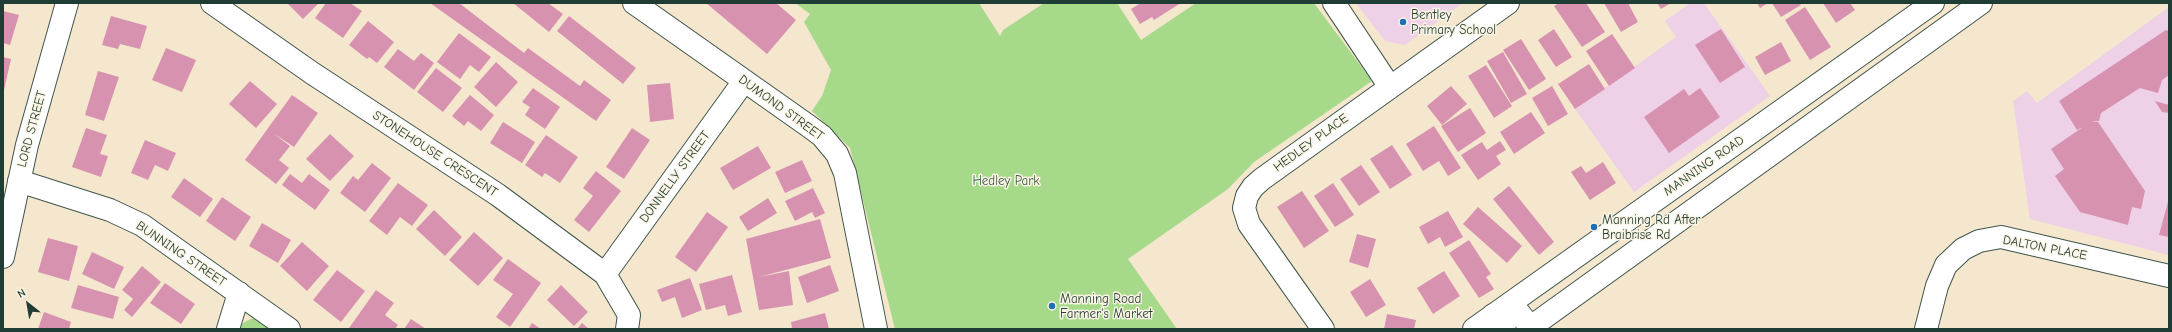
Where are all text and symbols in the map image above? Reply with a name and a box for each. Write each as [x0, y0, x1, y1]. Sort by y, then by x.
place label: Bentley Primary School [1411, 7, 1496, 38]
marker: Bentley Primary School [1398, 17, 1408, 27]
street label: DUMOND STREET [735, 72, 827, 144]
street label: LORD STREET [14, 89, 50, 169]
street label: STONEHOUSE CRESCENT [370, 108, 500, 200]
street label: HEDLEY PLACE [1270, 111, 1352, 175]
street label: DONNELLY STREET [636, 128, 714, 226]
street label: MANNING ROAD [1661, 132, 1747, 200]
park label: Hedley Park [972, 173, 1040, 189]
place label: Manning Rd After Braibrise Rd [1602, 212, 1700, 243]
street label: BUNNING STREET [133, 218, 229, 290]
marker: Manning Rd After Braibrise Rd [1589, 222, 1599, 232]
street label: DALTON PLACE [2002, 232, 2088, 264]
north arrow [8, 284, 48, 324]
text: N [15, 286, 28, 301]
place label: Manning Road Farmer's Market [1060, 291, 1152, 322]
marker: Manning Road Farmer's Market [1047, 301, 1057, 311]

